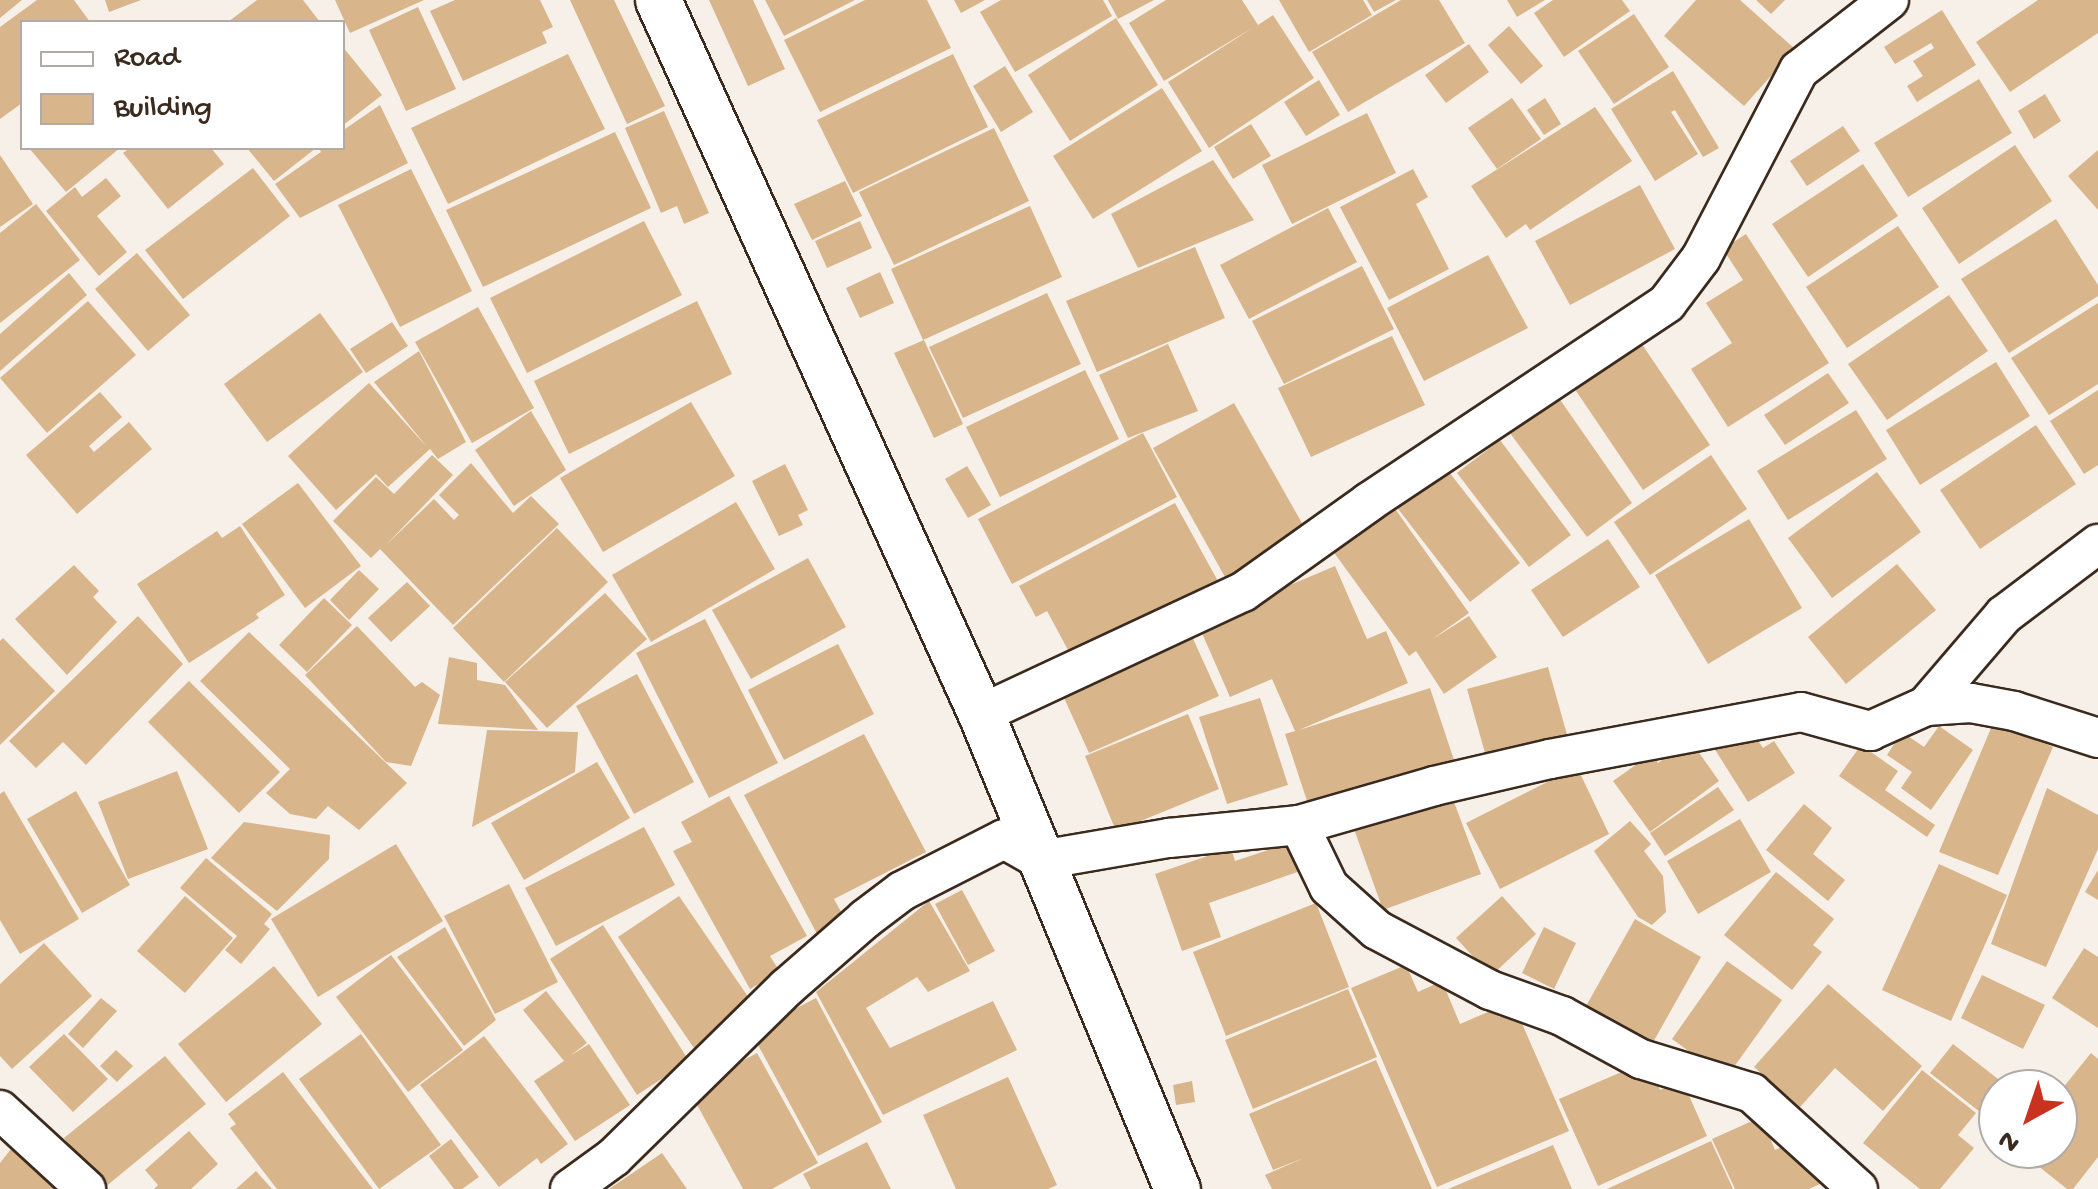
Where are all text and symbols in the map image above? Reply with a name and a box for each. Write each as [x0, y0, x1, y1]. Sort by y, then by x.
legend [20, 20, 345, 150]
text: Road [114, 42, 180, 77]
text: Building [114, 92, 212, 127]
north arrow [1978, 1069, 2078, 1169]
text: N [1992, 1122, 2027, 1159]

